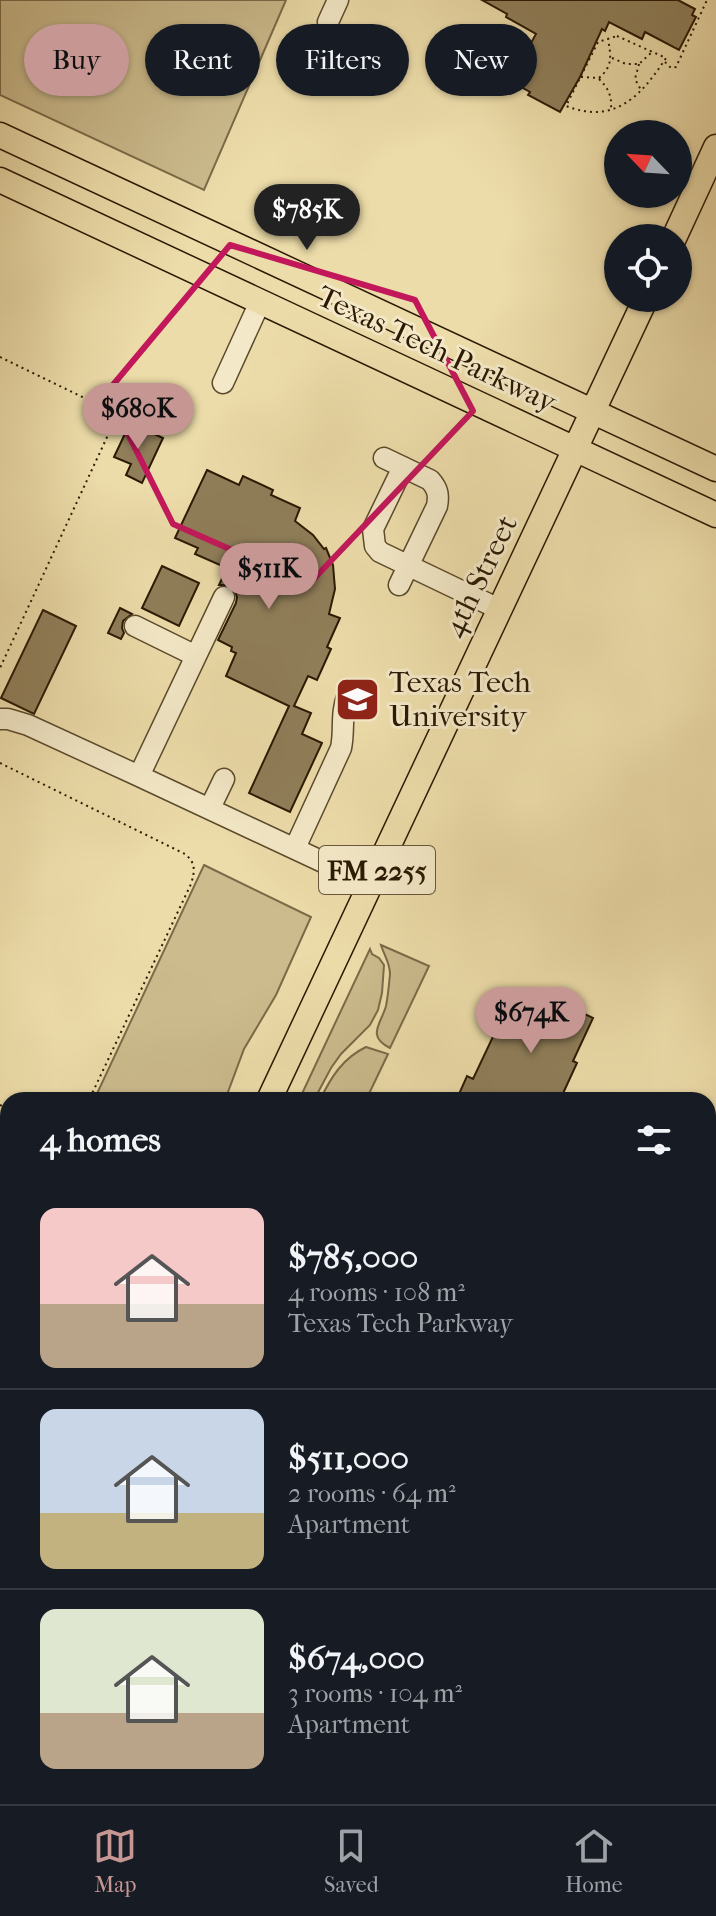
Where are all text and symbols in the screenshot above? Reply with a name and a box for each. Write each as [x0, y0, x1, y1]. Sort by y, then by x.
chip: Buy [24, 24, 129, 96]
chip: Rent [145, 24, 260, 96]
chip: Filters [276, 24, 409, 96]
chip: New [425, 24, 537, 96]
north arrow [604, 120, 692, 208]
map controls [604, 120, 692, 312]
pin: $785K [251, 184, 363, 252]
text: $785K [272, 194, 342, 225]
button: locate [604, 224, 692, 312]
street label: Texas Tech Parkway [312, 279, 563, 421]
pin: $680K [82, 383, 194, 451]
text: $680K [101, 393, 175, 424]
street label: 4th Street [436, 509, 525, 643]
pin: $511K [213, 543, 325, 611]
text: $511K [237, 553, 301, 584]
place label: Texas Tech University [389, 665, 531, 734]
school or university icon: Texas Tech University [334, 675, 382, 723]
road number: FM 2255 [319, 846, 435, 894]
pin: $674K [475, 987, 587, 1055]
text: $674K [494, 997, 568, 1028]
icon: filters [632, 1118, 676, 1162]
text: 4 homes [40, 1120, 161, 1160]
text: $785,000 [288, 1237, 418, 1277]
icon: home [104, 1240, 200, 1336]
text: 4 rooms · 108 m² [288, 1277, 465, 1308]
text: Texas Tech Parkway [288, 1308, 513, 1339]
text: $511,000 [288, 1438, 409, 1478]
icon: home [104, 1441, 200, 1537]
text: 2 rooms · 64 m² [288, 1478, 456, 1509]
text: Apartment [288, 1509, 410, 1540]
text: $674,000 [288, 1638, 425, 1678]
icon: home [104, 1641, 200, 1737]
text: 3 rooms · 104 m² [288, 1678, 462, 1709]
text: Apartment [288, 1709, 410, 1740]
tab: Map [93, 1824, 137, 1898]
tab: Saved [324, 1824, 379, 1898]
tab: Home [565, 1824, 623, 1898]

